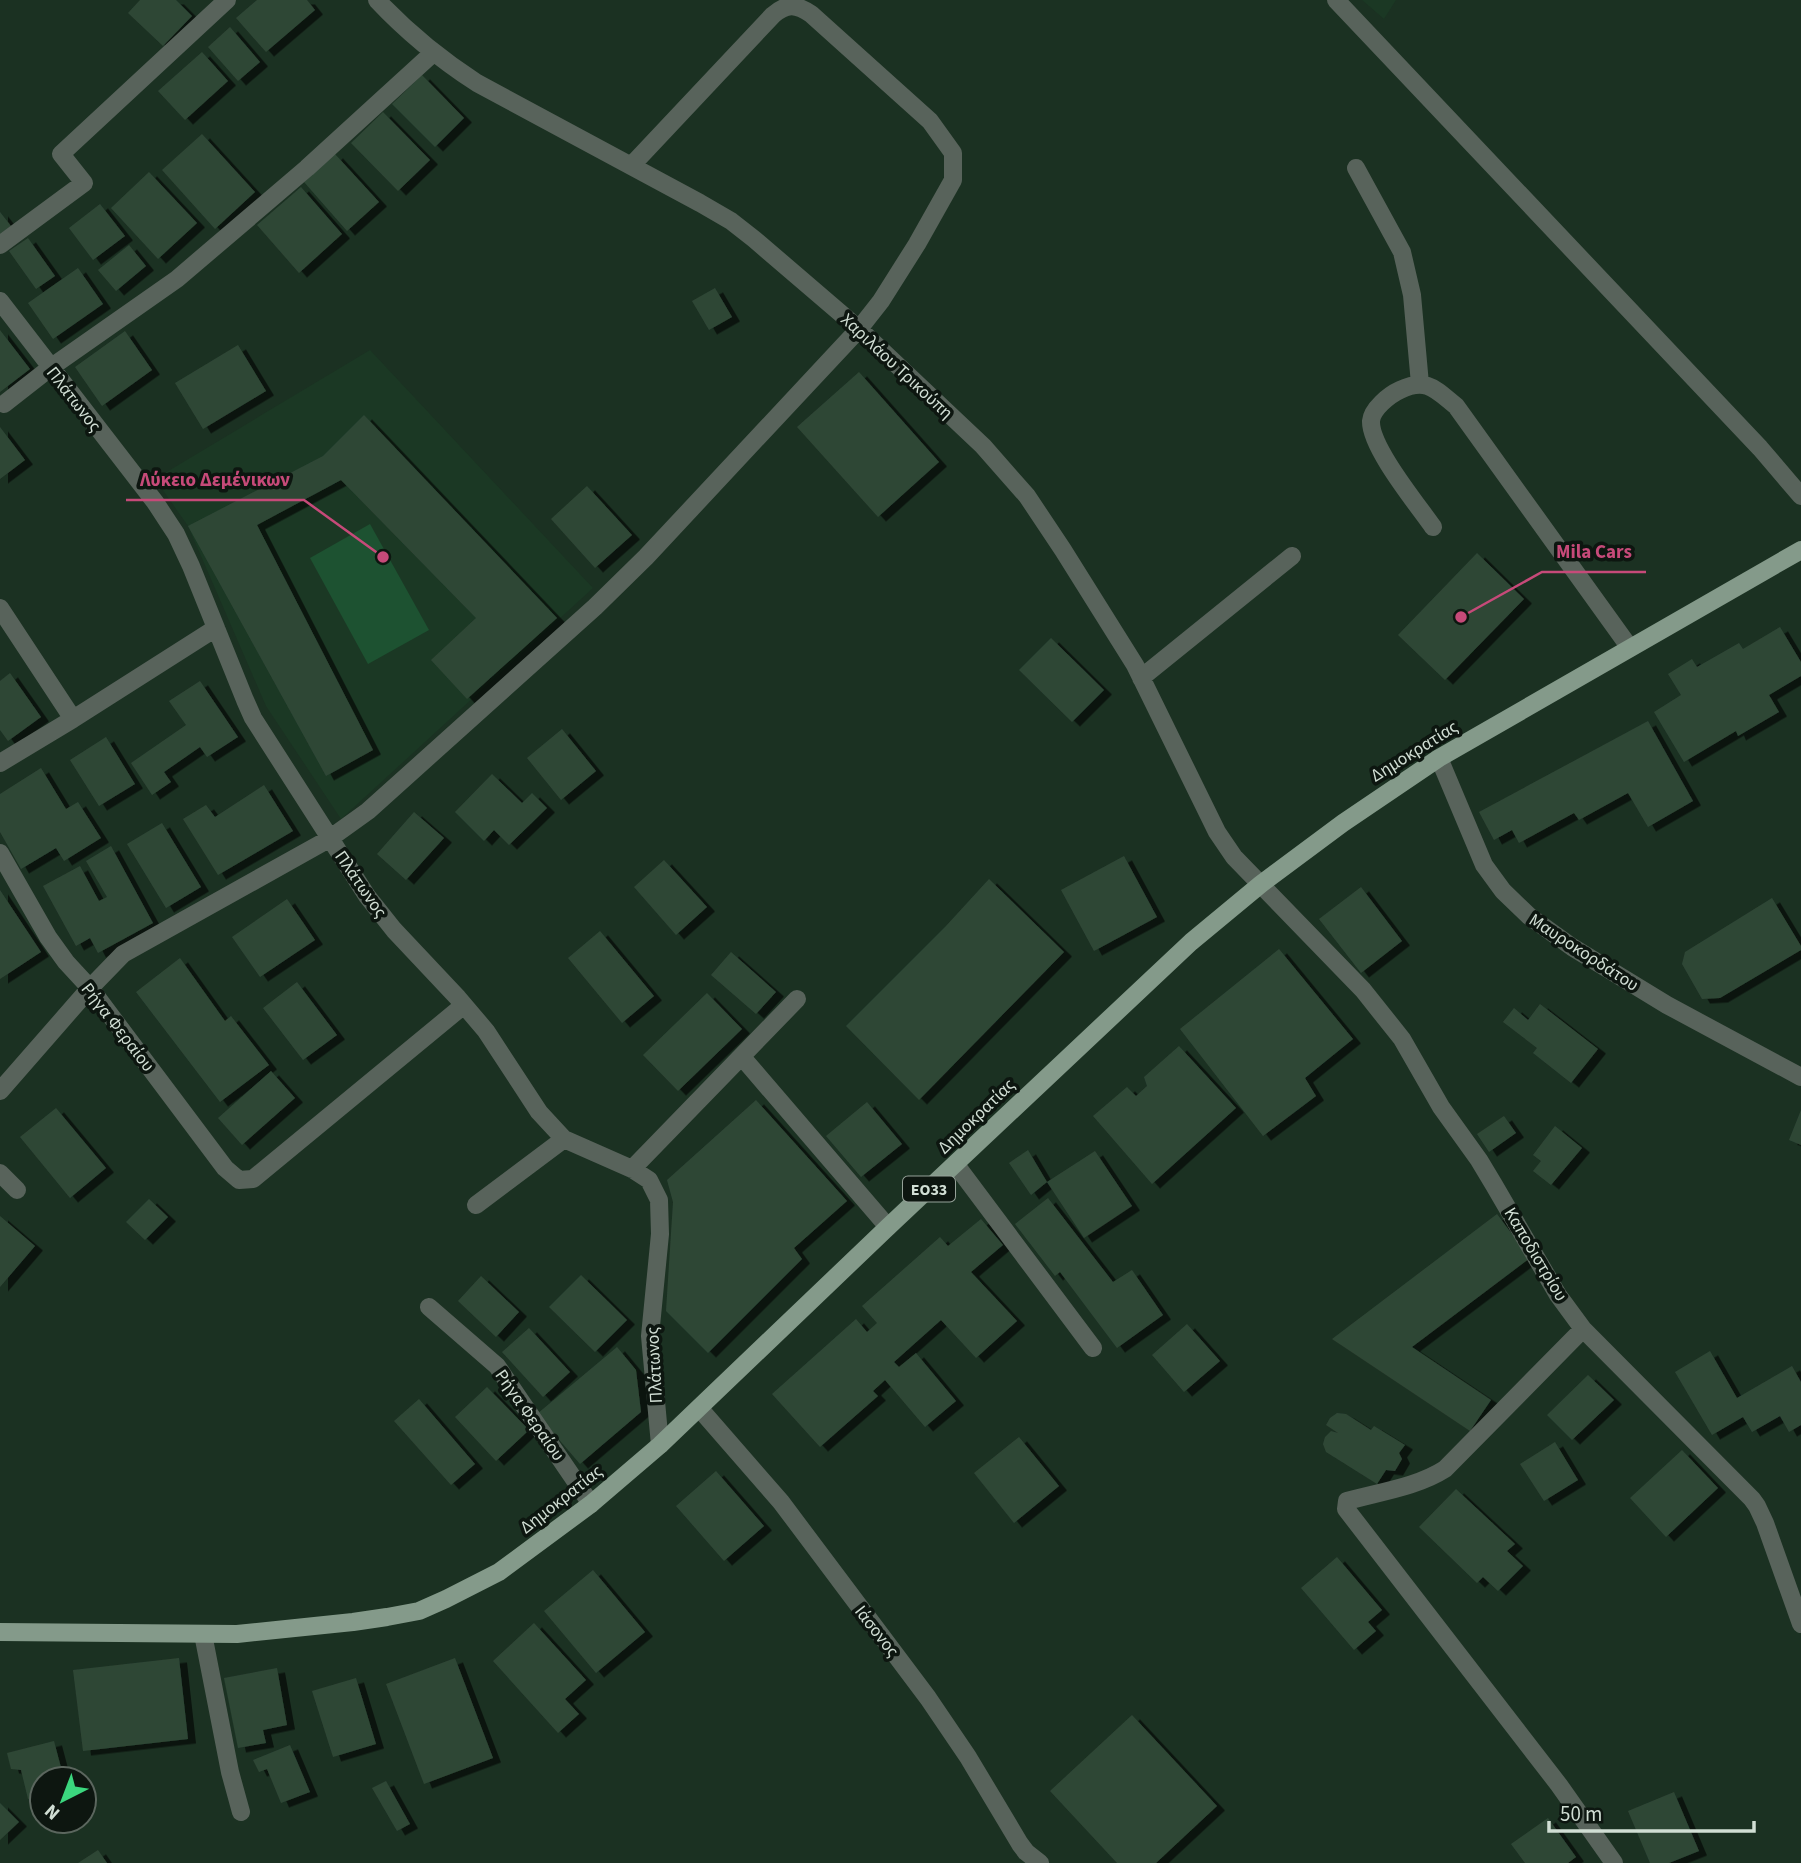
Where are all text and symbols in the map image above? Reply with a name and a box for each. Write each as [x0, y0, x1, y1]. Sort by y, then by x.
street label: Χαριλάου Τρικούπη [835, 308, 958, 425]
street label: Πλάτωνος [40, 361, 107, 437]
callout: Λύκειο Δεμένικων [126, 460, 304, 500]
text: Λύκειο Δεμένικων [139, 467, 290, 494]
callout: Mila Cars [1542, 532, 1646, 572]
text: Mila Cars [1556, 539, 1632, 566]
street label: Δημοκρατίας [1366, 714, 1463, 788]
street label: Πλάτωνος [328, 846, 393, 923]
street label: Μαυροκορδάτου [1524, 908, 1643, 997]
street label: Ρήγα Φεραίου [75, 978, 160, 1077]
street label: Δημοκρατίας [932, 1073, 1021, 1160]
road number: ΕΟ33 [903, 1176, 955, 1202]
street label: Καποδιστρίου [1498, 1203, 1573, 1306]
street label: Πλάτωνος [640, 1326, 669, 1404]
street label: Ρήγα Φεραίου [489, 1364, 570, 1466]
street label: Δημοκρατίας [515, 1459, 608, 1540]
street label: Ιάσονος [848, 1600, 905, 1663]
north arrow [28, 1765, 98, 1835]
scale bar [1549, 1790, 1754, 1834]
text: N [39, 1797, 66, 1826]
text: 50 m [1560, 1799, 1602, 1829]

